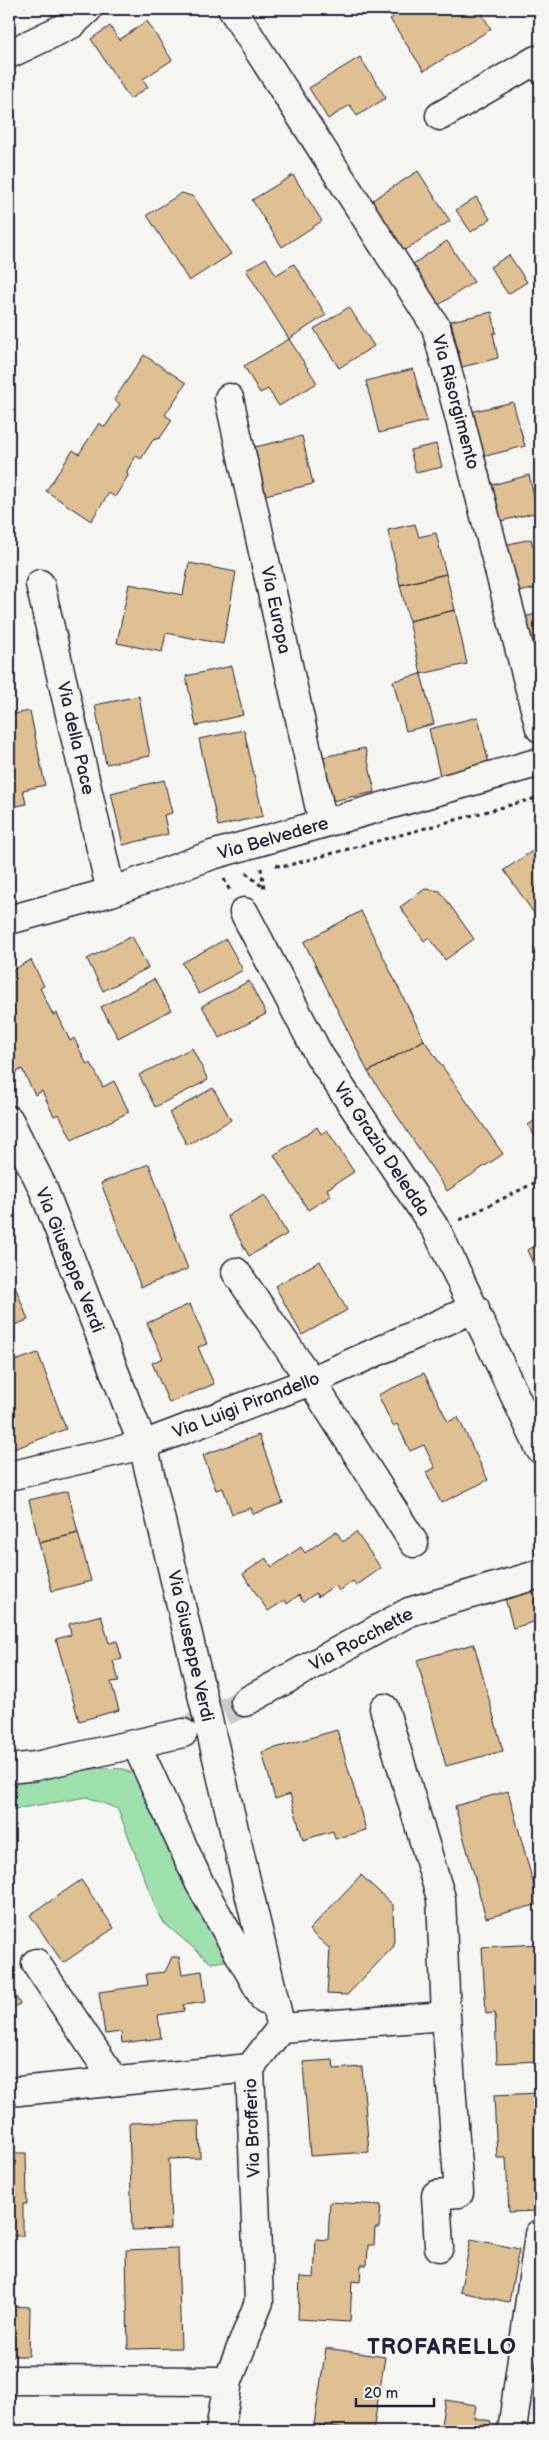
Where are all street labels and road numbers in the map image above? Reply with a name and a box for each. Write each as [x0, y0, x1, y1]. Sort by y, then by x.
street label: Via Risorgimento [427, 333, 484, 472]
street label: Via Europa [256, 565, 295, 656]
street label: Via della Pace [52, 680, 99, 797]
street label: Via Belvedere [215, 813, 331, 864]
street label: Via Grazia Deledda [329, 1078, 434, 1220]
street label: Via Giuseppe Verdi [31, 1185, 108, 1336]
street label: Via Luigi Pirandello [170, 1368, 323, 1443]
street label: Via Giuseppe Verdi [163, 1568, 218, 1724]
street label: Via Rocchette [306, 1603, 417, 1676]
street label: Via Brofferio [240, 2078, 265, 2178]

